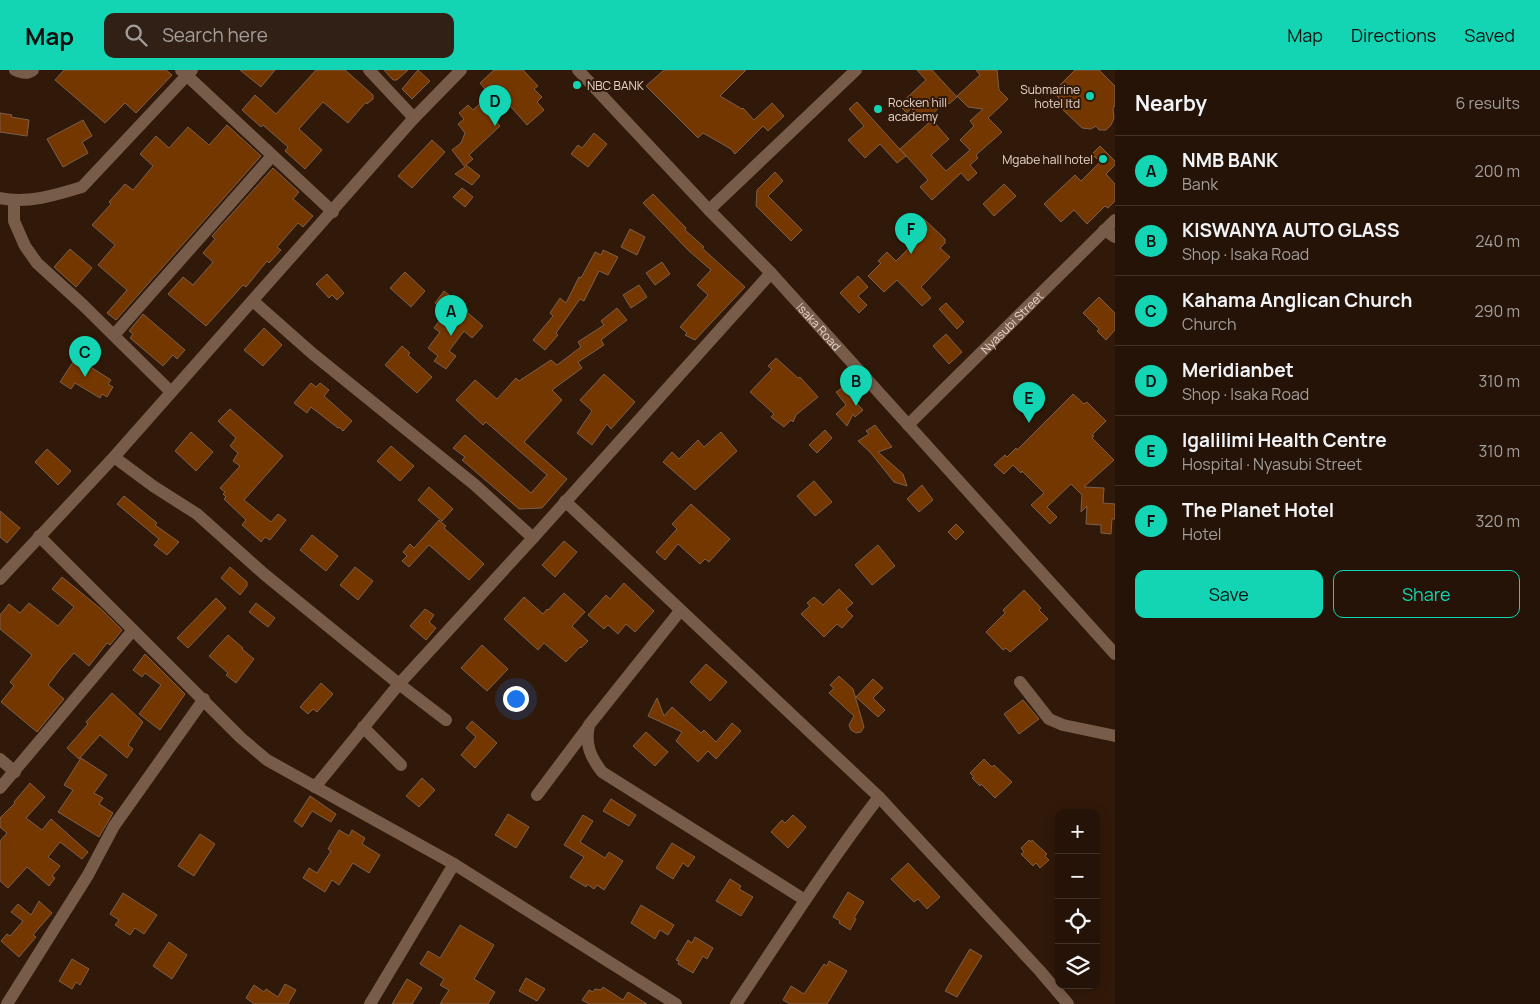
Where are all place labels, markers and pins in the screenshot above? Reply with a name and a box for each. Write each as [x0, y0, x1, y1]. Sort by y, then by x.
place label: NBC BANK [587, 77, 645, 94]
marker: NBC BANK [571, 79, 583, 91]
place label: Submarine hotel ltd [1020, 81, 1080, 112]
pin: D [479, 85, 511, 126]
marker: Submarine hotel ltd [1084, 90, 1096, 102]
place label: Rocken hill academy [888, 94, 947, 125]
marker: Rocken hill academy [872, 103, 884, 115]
place label: Mgabe hall hotel [1002, 151, 1093, 168]
marker: Mgabe hall hotel [1097, 153, 1109, 165]
pin: F [895, 213, 927, 254]
pin: A [435, 295, 467, 336]
pin: C [69, 336, 101, 377]
pin: B [840, 365, 872, 406]
pin: E [1013, 382, 1045, 423]

